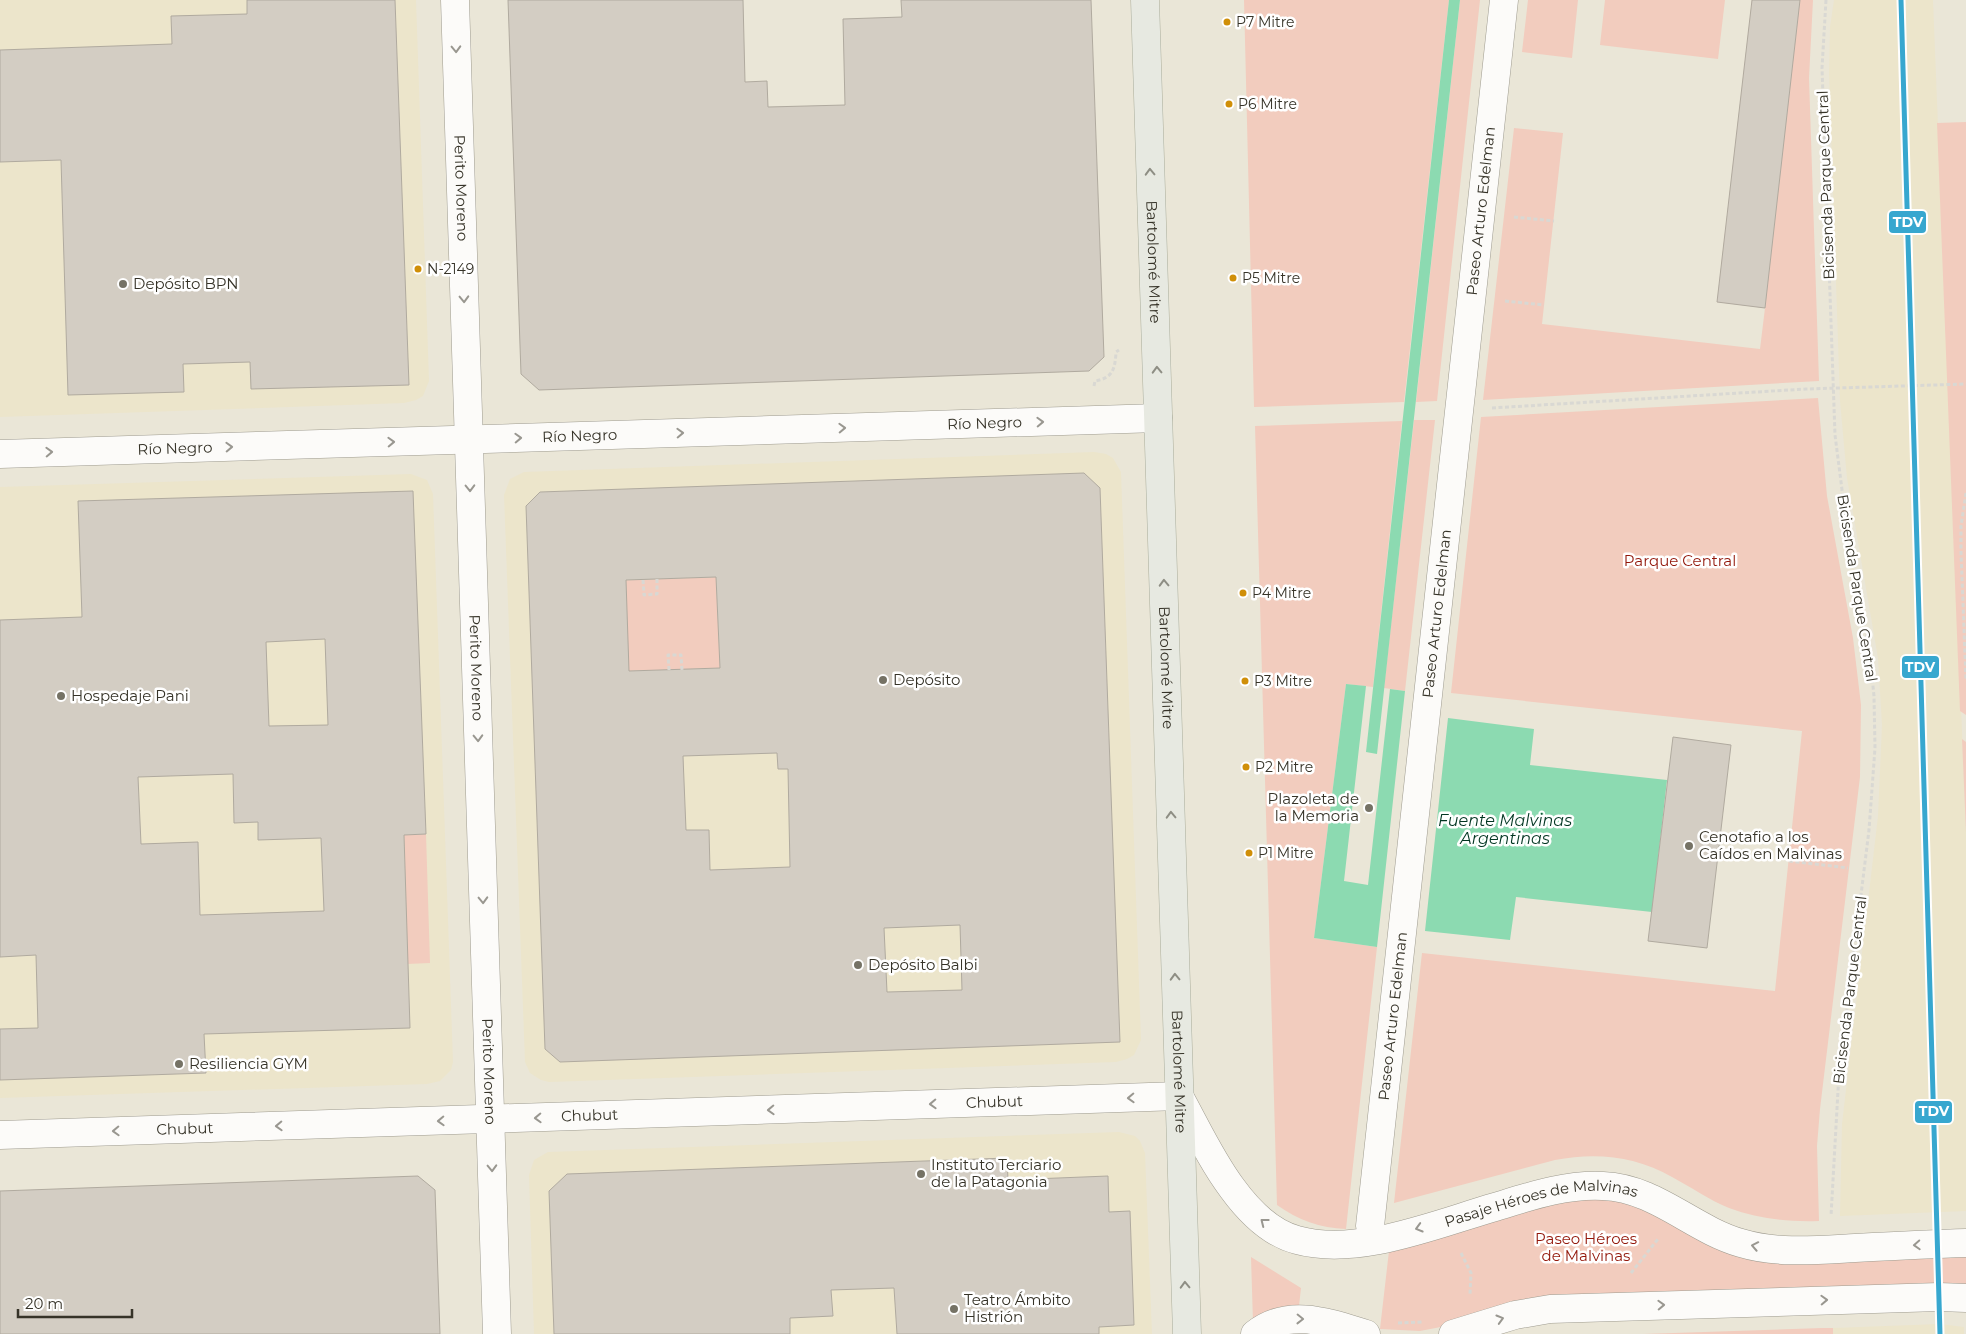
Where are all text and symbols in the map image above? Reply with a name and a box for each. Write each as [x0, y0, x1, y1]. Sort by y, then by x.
place label: P7 Mitre [1236, 13, 1295, 31]
marker: P7 Mitre [1222, 17, 1232, 27]
one-way arrow [451, 45, 462, 53]
street label: Bicisenda Parque Central [1813, 90, 1838, 280]
place label: P6 Mitre [1238, 95, 1297, 113]
marker: P6 Mitre [1224, 99, 1234, 109]
street label: Paseo Arturo Edelman [1462, 126, 1499, 296]
street label: Perito Moreno [450, 134, 473, 242]
one-way arrow [1145, 168, 1156, 176]
street label: Bartolomé Mitre [1142, 200, 1165, 324]
line badge: TDV [1888, 210, 1927, 234]
text: TDV [1893, 213, 1924, 231]
place label: N-2149 [427, 260, 474, 278]
marker: N-2149 [413, 264, 423, 274]
place label: P5 Mitre [1242, 269, 1300, 287]
marker: P5 Mitre [1228, 273, 1238, 283]
place label: Depósito BPN [133, 274, 239, 293]
marker: Depósito BPN [117, 278, 129, 290]
one-way arrow [459, 295, 469, 303]
one-way arrow [1151, 365, 1162, 373]
street label: Río Negro [947, 412, 1022, 434]
one-way arrow [1036, 416, 1044, 427]
one-way arrow [839, 422, 847, 433]
street label: Río Negro [542, 425, 617, 446]
one-way arrow [676, 427, 684, 438]
one-way arrow [514, 432, 522, 443]
one-way arrow [387, 436, 395, 447]
street label: Río Negro [137, 437, 213, 459]
one-way arrow [225, 441, 233, 452]
one-way arrow [45, 447, 53, 457]
one-way arrow [465, 484, 475, 492]
street label: Bicisenda Parque Central [1833, 493, 1882, 683]
street label: Paseo Arturo Edelman [1418, 528, 1455, 699]
park label: Parque Central [1624, 551, 1736, 570]
one-way arrow [1158, 578, 1169, 586]
place label: P4 Mitre [1252, 584, 1311, 602]
marker: P4 Mitre [1238, 588, 1248, 598]
street label: Bartolomé Mitre [1155, 606, 1178, 730]
street label: Perito Moreno [465, 614, 488, 721]
line badge: TDV [1901, 655, 1940, 679]
text: TDV [1905, 658, 1936, 676]
place label: Depósito [893, 670, 960, 689]
place label: P3 Mitre [1254, 672, 1312, 690]
marker: Depósito [877, 674, 889, 686]
marker: P3 Mitre [1240, 676, 1250, 686]
place label: Hospedaje Pani [71, 686, 189, 705]
marker: Hospedaje Pani [55, 690, 67, 702]
one-way arrow [473, 734, 484, 742]
place label: P2 Mitre [1255, 758, 1313, 776]
marker: P2 Mitre [1241, 762, 1251, 772]
place label: Plazoleta de la Memoria [1268, 789, 1359, 825]
marker: Plazoleta de la Memoria [1363, 802, 1375, 814]
one-way arrow [1165, 811, 1176, 819]
water label: Fuente Malvinas Argentinas [1438, 811, 1572, 848]
place label: Cenotafio a los Caídos en Malvinas [1699, 827, 1842, 863]
marker: Cenotafio a los Caídos en Malvinas [1683, 840, 1695, 852]
place label: P1 Mitre [1258, 844, 1313, 862]
marker: P1 Mitre [1244, 848, 1254, 858]
street label: Bicisenda Parque Central [1829, 895, 1870, 1085]
one-way arrow [478, 897, 489, 905]
street label: Paseo Arturo Edelman [1374, 931, 1411, 1102]
place label: Depósito Balbi [868, 955, 978, 974]
marker: Depósito Balbi [852, 959, 864, 971]
one-way arrow [1170, 973, 1181, 981]
street label: Bartolomé Mitre [1168, 1010, 1191, 1133]
street label: Perito Moreno [478, 1018, 500, 1125]
place label: Resiliencia GYM [189, 1054, 308, 1073]
marker: Resiliencia GYM [173, 1058, 185, 1070]
street label: Chubut [966, 1091, 1023, 1112]
one-way arrow [1126, 1093, 1134, 1103]
one-way arrow [929, 1099, 937, 1110]
line badge: TDV [1914, 1100, 1953, 1124]
text: TDV [1919, 1102, 1950, 1120]
street label: Chubut [561, 1105, 619, 1125]
one-way arrow [767, 1105, 774, 1115]
one-way arrow [534, 1112, 542, 1123]
one-way arrow [437, 1115, 445, 1126]
street label: Chubut [156, 1118, 214, 1139]
one-way arrow [275, 1121, 282, 1131]
one-way arrow [112, 1126, 120, 1137]
place label: Instituto Terciario de la Patagonia [931, 1155, 1062, 1191]
one-way arrow [486, 1164, 497, 1172]
marker: Instituto Terciario de la Patagonia [915, 1168, 927, 1180]
street label: Pasaje Héroes de Malvinas [1442, 1176, 1641, 1231]
one-way arrow [1260, 1219, 1270, 1228]
one-way arrow [1415, 1223, 1424, 1233]
park label: Paseo Héroes de Malvinas [1535, 1229, 1637, 1265]
one-way arrow [1913, 1240, 1921, 1250]
one-way arrow [1751, 1241, 1760, 1252]
one-way arrow [1180, 1281, 1190, 1289]
scale bar [18, 1286, 131, 1318]
place label: Teatro Ámbito Histrión [964, 1290, 1071, 1326]
text: 20 m [25, 1294, 63, 1313]
one-way arrow [1820, 1295, 1828, 1306]
one-way arrow [1657, 1300, 1665, 1311]
marker: Teatro Ámbito Histrión [948, 1303, 960, 1315]
one-way arrow [1297, 1314, 1305, 1324]
one-way arrow [1495, 1314, 1503, 1324]

